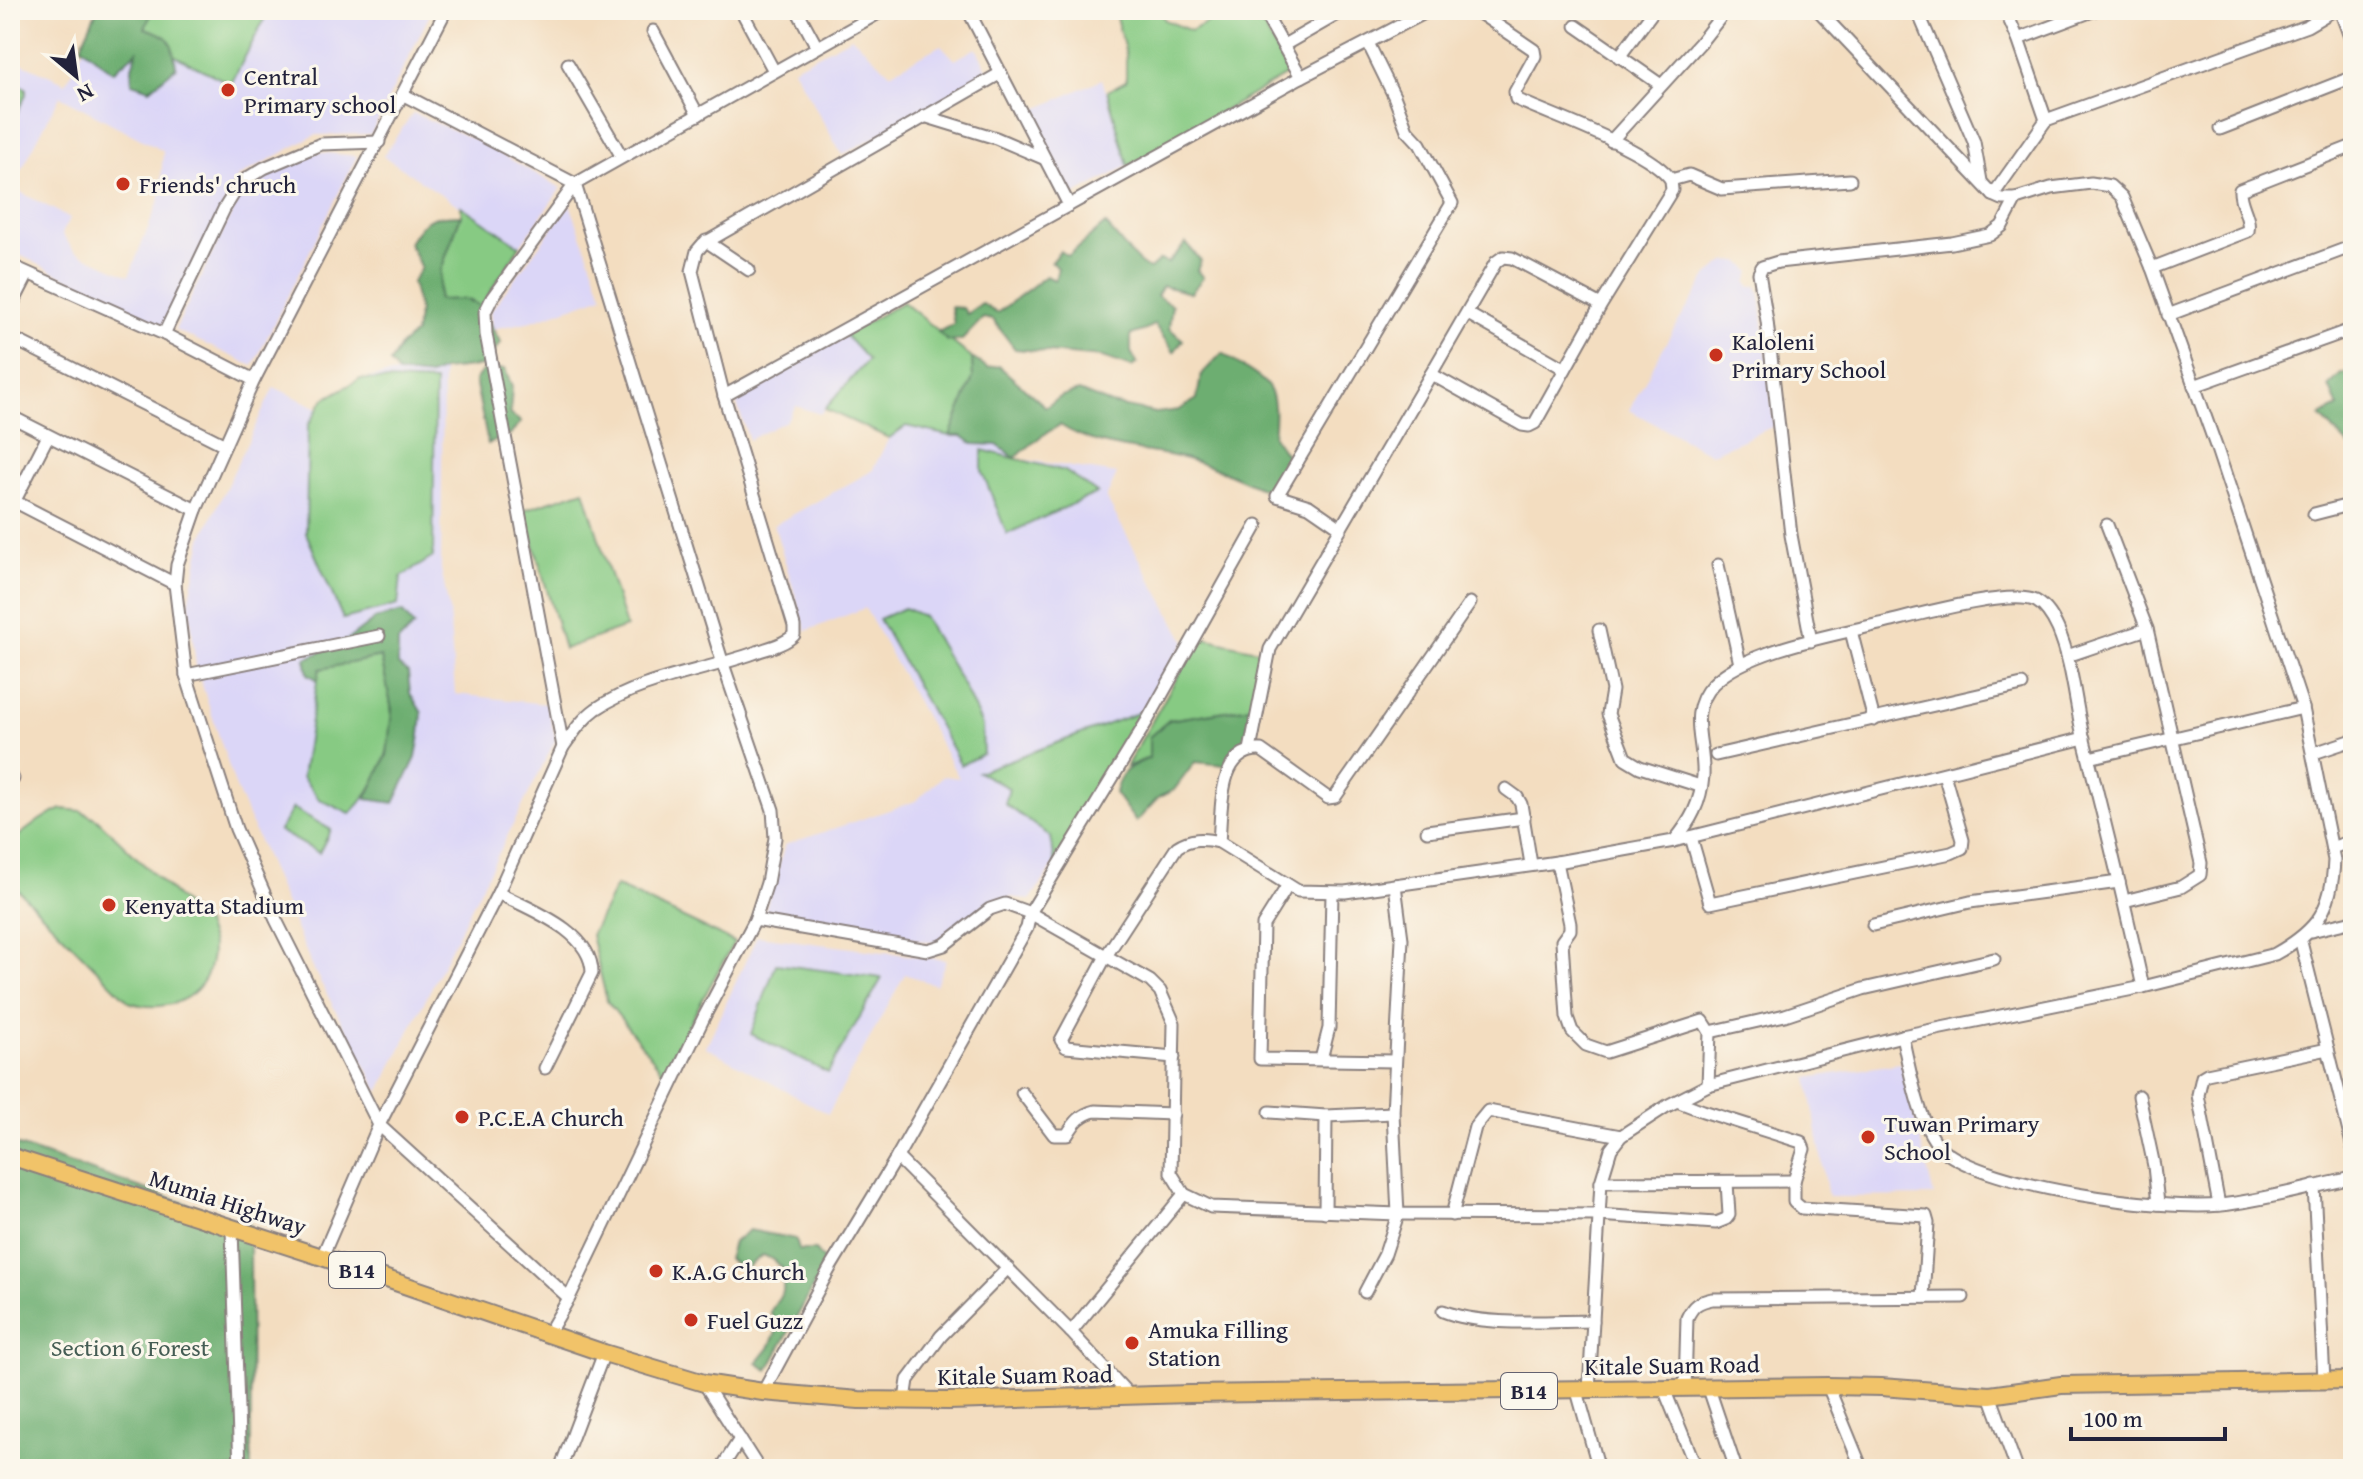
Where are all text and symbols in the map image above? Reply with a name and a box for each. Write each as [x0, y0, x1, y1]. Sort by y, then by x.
north arrow [36, 36, 116, 116]
place label: Central Primary school [244, 59, 396, 122]
text: N [71, 76, 100, 111]
marker: Central Primary school [219, 81, 237, 99]
place label: Friends' chruch [139, 167, 297, 202]
marker: Friends' chruch [114, 175, 132, 193]
place label: Kaloleni Primary School [1732, 324, 1887, 387]
marker: Kaloleni Primary School [1707, 346, 1725, 364]
place label: Kenyatta Stadium [125, 888, 305, 923]
marker: Kenyatta Stadium [100, 896, 118, 914]
place label: P.C.E.A Church [478, 1100, 624, 1135]
place label: Tuwan Primary School [1884, 1106, 2040, 1169]
marker: P.C.E.A Church [453, 1108, 471, 1126]
marker: Tuwan Primary School [1859, 1128, 1877, 1146]
street label: Mumia Highway [145, 1160, 311, 1244]
road number: B14 [329, 1252, 385, 1288]
place label: K.A.G Church [672, 1254, 805, 1289]
marker: K.A.G Church [647, 1262, 665, 1280]
place label: Fuel Guzz [707, 1303, 803, 1338]
marker: Fuel Guzz [682, 1311, 700, 1329]
place label: Amuka Filling Station [1148, 1312, 1288, 1375]
park label: Section 6 Forest [51, 1330, 210, 1365]
marker: Amuka Filling Station [1123, 1334, 1141, 1352]
street label: Kitale Suam Road [1584, 1346, 1760, 1384]
street label: Kitale Suam Road [937, 1356, 1113, 1394]
road number: B14 [1501, 1373, 1557, 1409]
scale bar [2071, 1391, 2225, 1441]
text: 100 m [2083, 1401, 2143, 1436]

